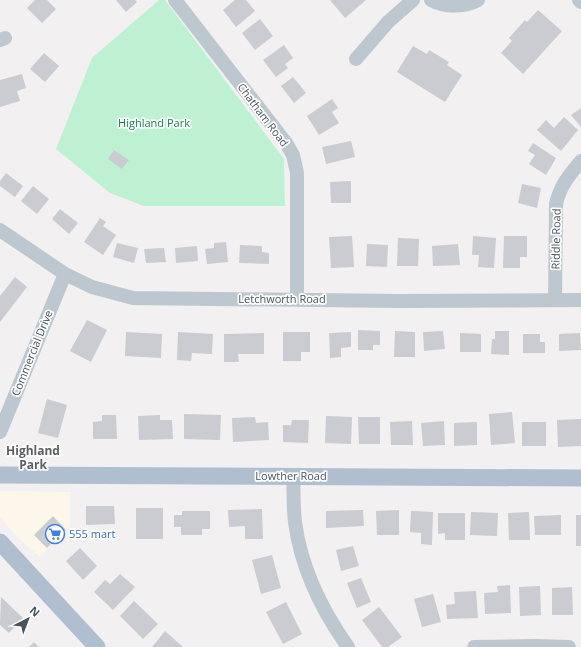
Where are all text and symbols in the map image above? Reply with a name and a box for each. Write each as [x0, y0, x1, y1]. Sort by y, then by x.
street label: Chatham Road [235, 80, 292, 150]
park label: Highland Park [118, 115, 190, 130]
street label: Riddle Road [547, 208, 564, 270]
street label: Letchworth Road [238, 291, 326, 306]
street label: Commercial Drive [7, 308, 56, 398]
district label: Highland Park [6, 442, 60, 473]
street label: Lowther Road [255, 468, 327, 483]
supermarket icon: 555 mart [44, 523, 66, 545]
place label: 555 mart [69, 526, 116, 541]
north arrow [8, 599, 48, 639]
text: N [27, 603, 43, 620]

